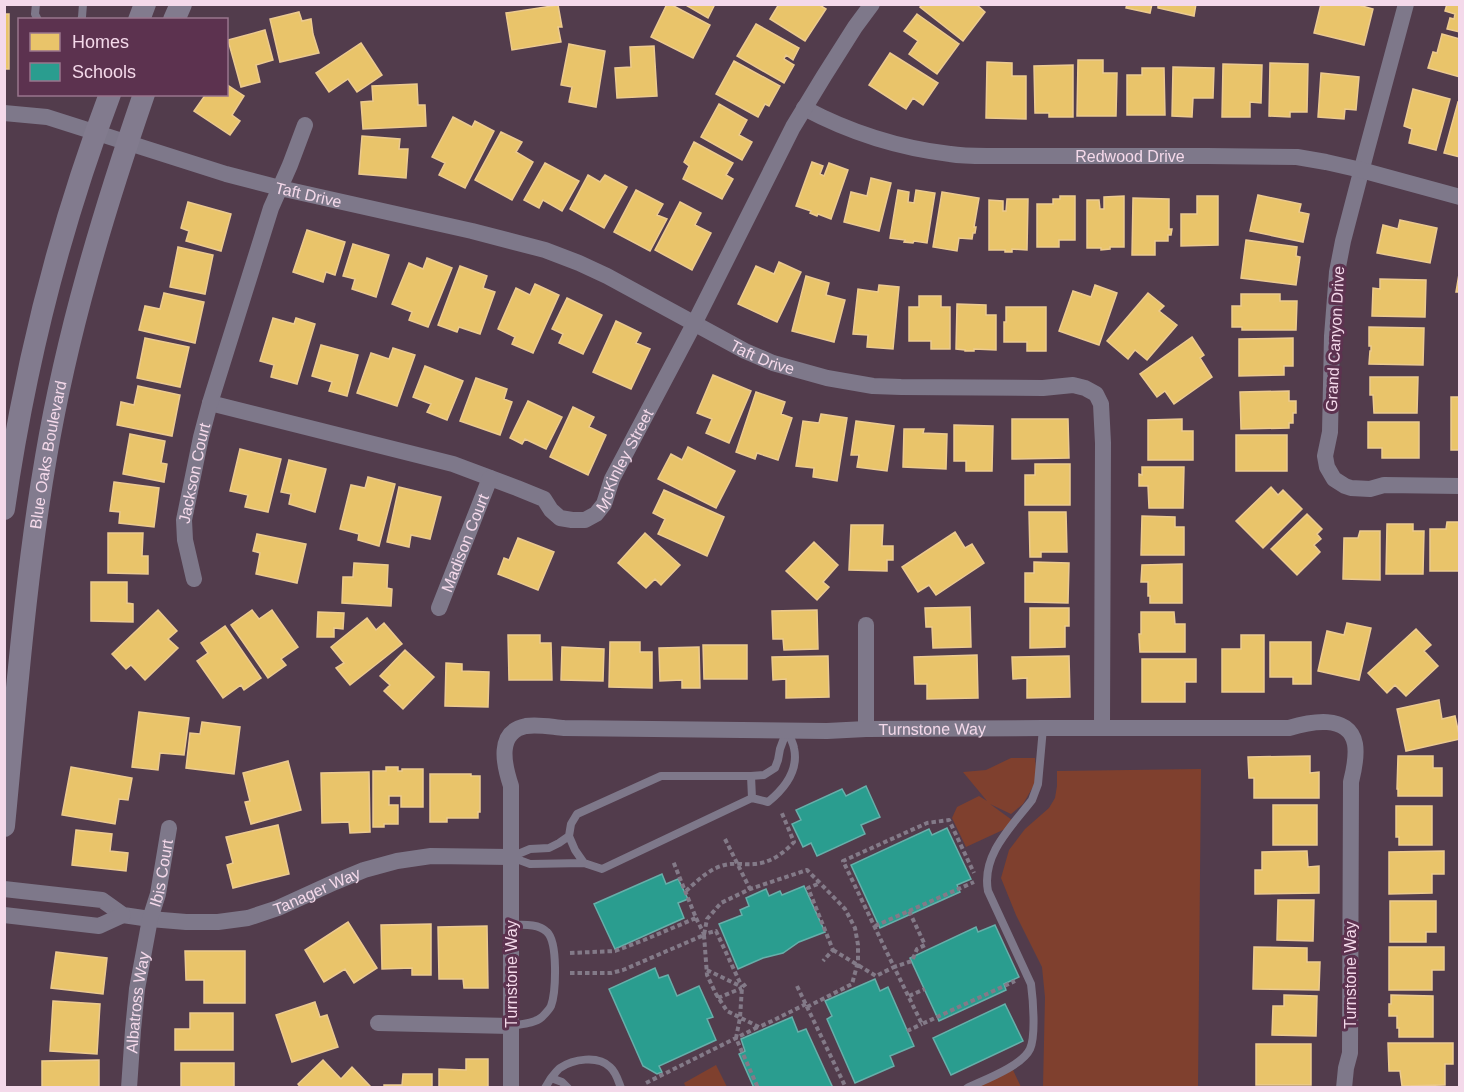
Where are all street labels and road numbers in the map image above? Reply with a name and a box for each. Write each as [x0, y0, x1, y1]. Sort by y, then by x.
street label: Redwood Drive [1075, 148, 1185, 165]
street label: Taft Drive [273, 179, 343, 210]
street label: Grand Canyon Drive [1323, 266, 1347, 412]
street label: Taft Drive [728, 336, 797, 377]
street label: Blue Oaks Boulevard [27, 379, 69, 530]
street label: McKinley Street [593, 405, 656, 515]
street label: Jackson Court [175, 420, 213, 525]
street label: Madison Court [438, 491, 492, 594]
street label: Turnstone Way [878, 720, 986, 737]
street label: Ibis Court [146, 837, 176, 909]
street label: Tanager Way [271, 864, 363, 918]
street label: Turnstone Way [503, 920, 520, 1028]
street label: Turnstone Way [1342, 921, 1359, 1029]
street label: Albatross Way [123, 950, 152, 1054]

